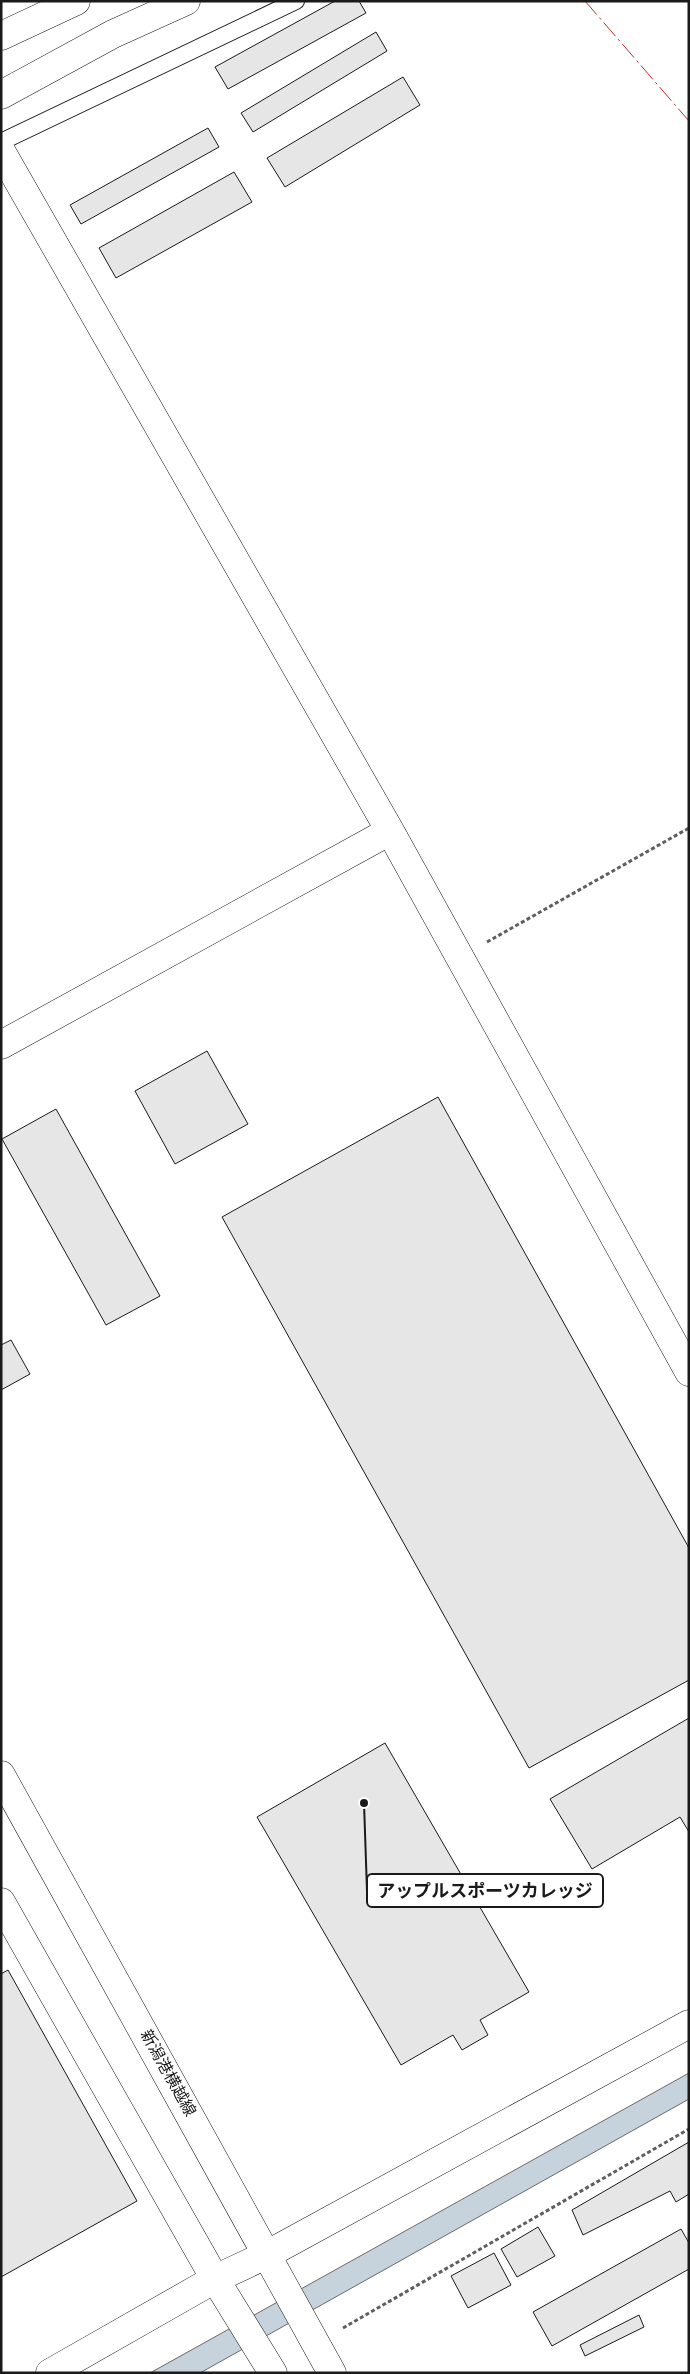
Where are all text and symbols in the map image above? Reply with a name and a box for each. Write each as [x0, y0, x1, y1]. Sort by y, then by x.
callout: アップルスポーツカレッジ [367, 1874, 603, 1907]
text: アップルスポーツカレッジ [377, 1878, 593, 1905]
street label: 新潟港横越線 [134, 2025, 202, 2121]

